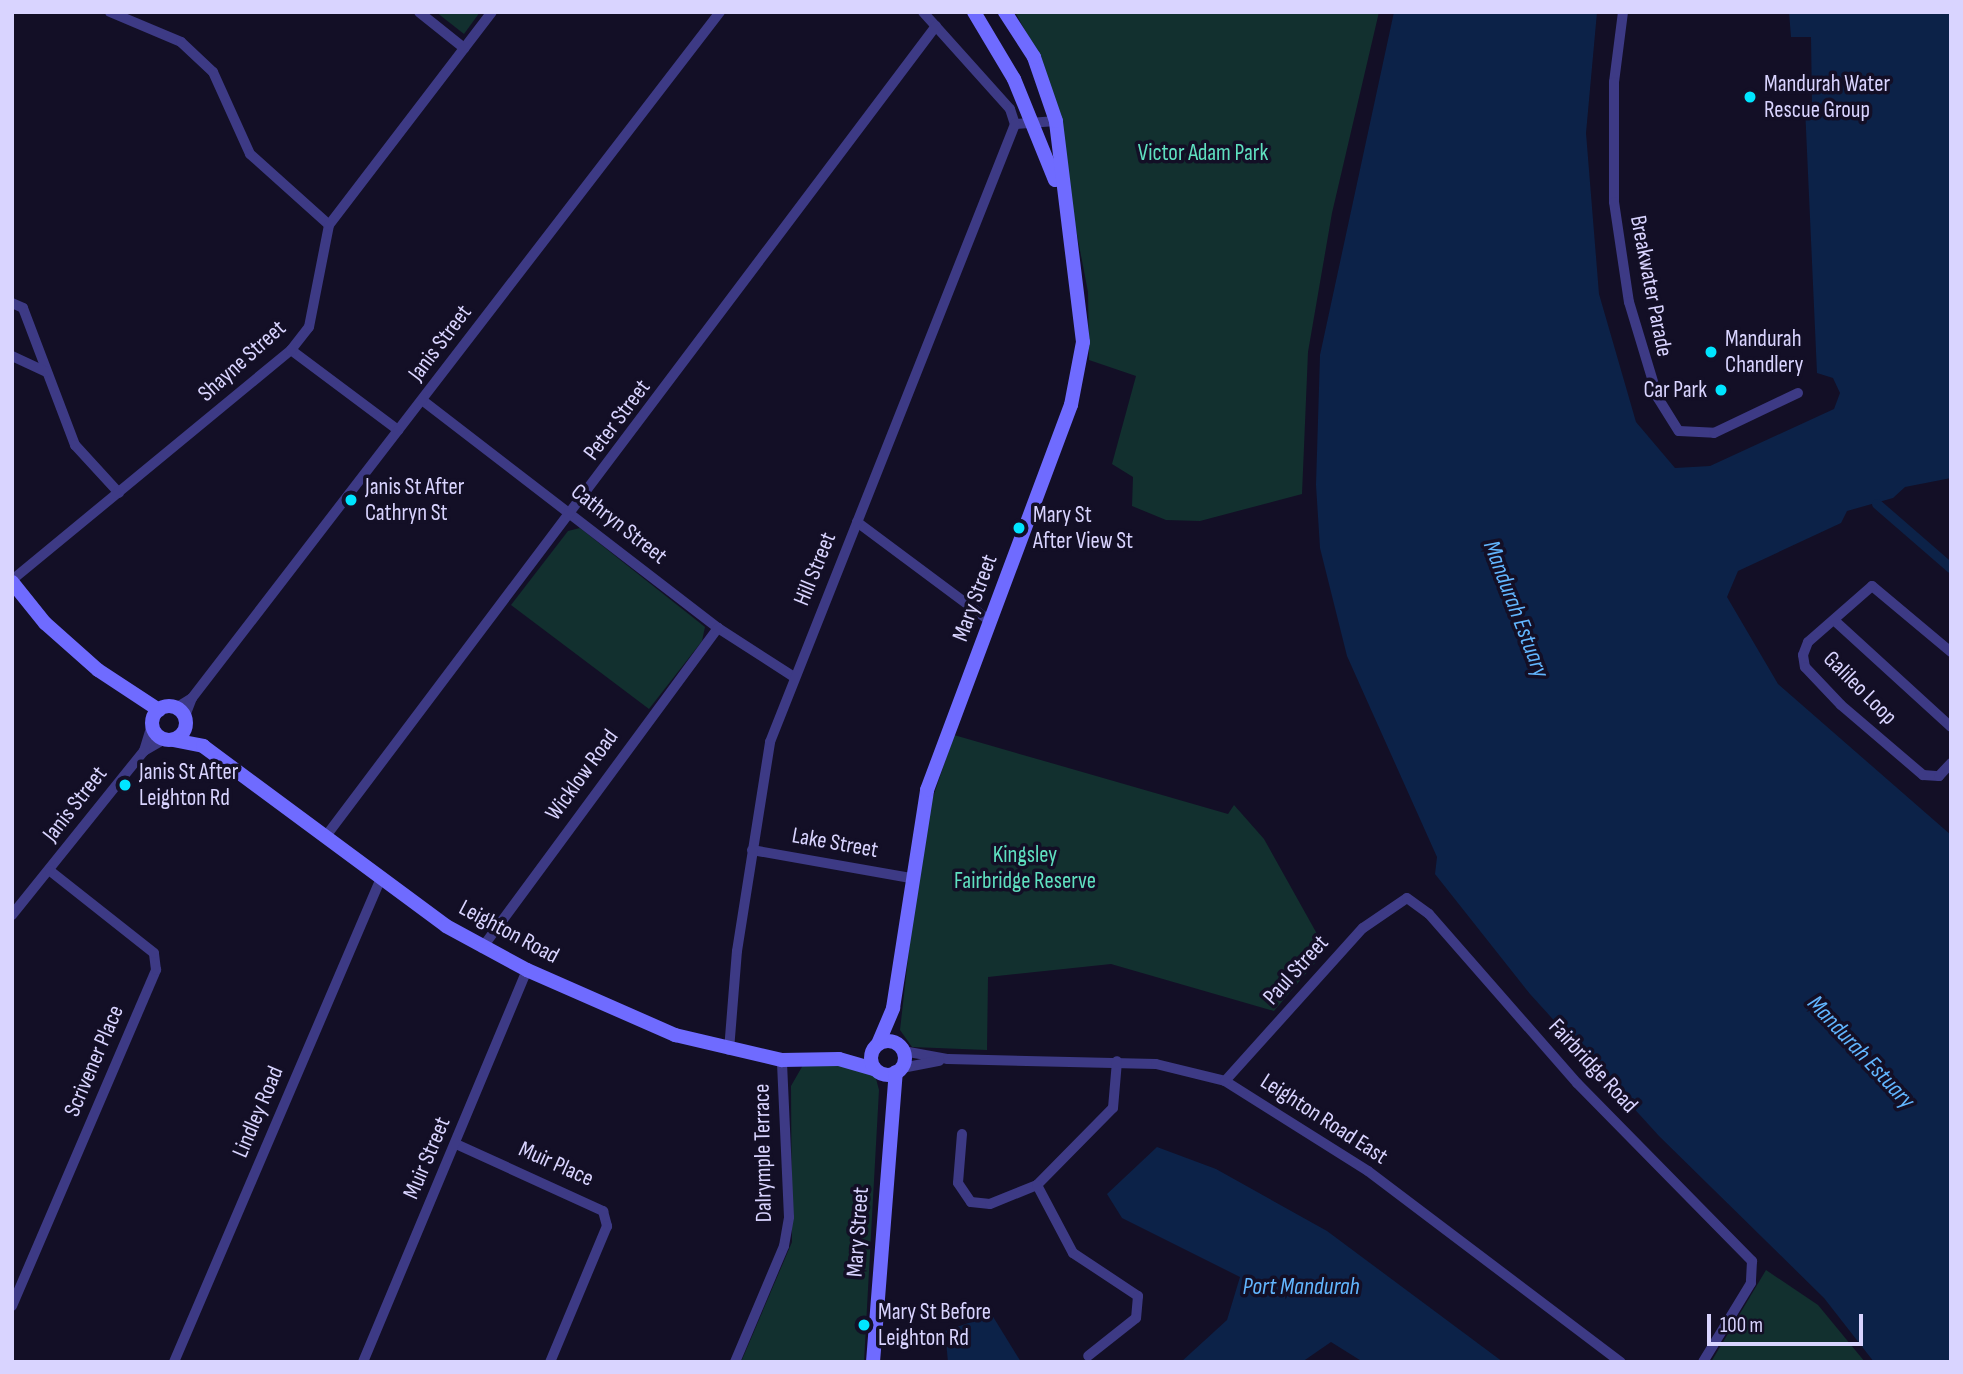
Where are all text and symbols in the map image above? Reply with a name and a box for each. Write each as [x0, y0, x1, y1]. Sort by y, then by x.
place label: Mandurah Water Rescue Group [1764, 70, 1890, 124]
marker: Mandurah Water Rescue Group [1742, 89, 1758, 105]
park label: Victor Adam Park [1138, 139, 1268, 167]
street label: Breakwater Parade [1624, 213, 1678, 359]
street label: Janis Street [402, 300, 478, 386]
street label: Shayne Street [192, 314, 292, 408]
place label: Mandurah Chandlery [1725, 325, 1803, 379]
marker: Mandurah Chandlery [1703, 344, 1719, 360]
street label: Peter Street [578, 374, 656, 466]
place label: Car Park [1643, 376, 1707, 404]
marker: Car Park [1713, 382, 1729, 398]
place label: Janis St After Cathryn St [365, 473, 464, 527]
street label: Cathryn Street [566, 478, 672, 570]
marker: Janis St After Cathryn St [343, 492, 359, 508]
place label: Mary St After View St [1033, 501, 1133, 555]
marker: Mary St After View St [1011, 520, 1027, 536]
street label: Hill Street [788, 528, 842, 610]
water label: Mandurah Estuary [1477, 537, 1555, 681]
street label: Mary Street [947, 551, 1003, 645]
street label: Galileo Loop [1817, 645, 1903, 731]
street label: Wicklow Road [540, 724, 624, 826]
place label: Janis St After Leighton Rd [139, 758, 238, 812]
street label: Janis Street [37, 761, 113, 847]
marker: Janis St After Leighton Rd [117, 777, 133, 793]
street label: Lake Street [790, 822, 880, 864]
park label: Kingsley Fairbridge Reserve [954, 841, 1096, 895]
street label: Leighton Road [454, 894, 564, 970]
street label: Paul Street [1258, 929, 1334, 1011]
water label: Mandurah Estuary [1801, 989, 1921, 1115]
street label: Scrivener Place [58, 1001, 130, 1121]
street label: Fairbridge Road [1543, 1013, 1643, 1119]
street label: Lindley Road [226, 1062, 290, 1162]
street label: Leighton Road East [1255, 1068, 1393, 1170]
street label: Dalrymple Terrace [748, 1084, 778, 1222]
street label: Muir Street [397, 1113, 457, 1203]
street label: Muir Place [514, 1135, 598, 1193]
street label: Mary Street [841, 1186, 875, 1278]
water label: Port Mandurah [1242, 1273, 1360, 1301]
place label: Mary St Before Leighton Rd [878, 1298, 991, 1352]
scale bar [1711, 1300, 1867, 1344]
text: 100 m [1720, 1313, 1763, 1338]
marker: Mary St Before Leighton Rd [856, 1317, 872, 1333]

